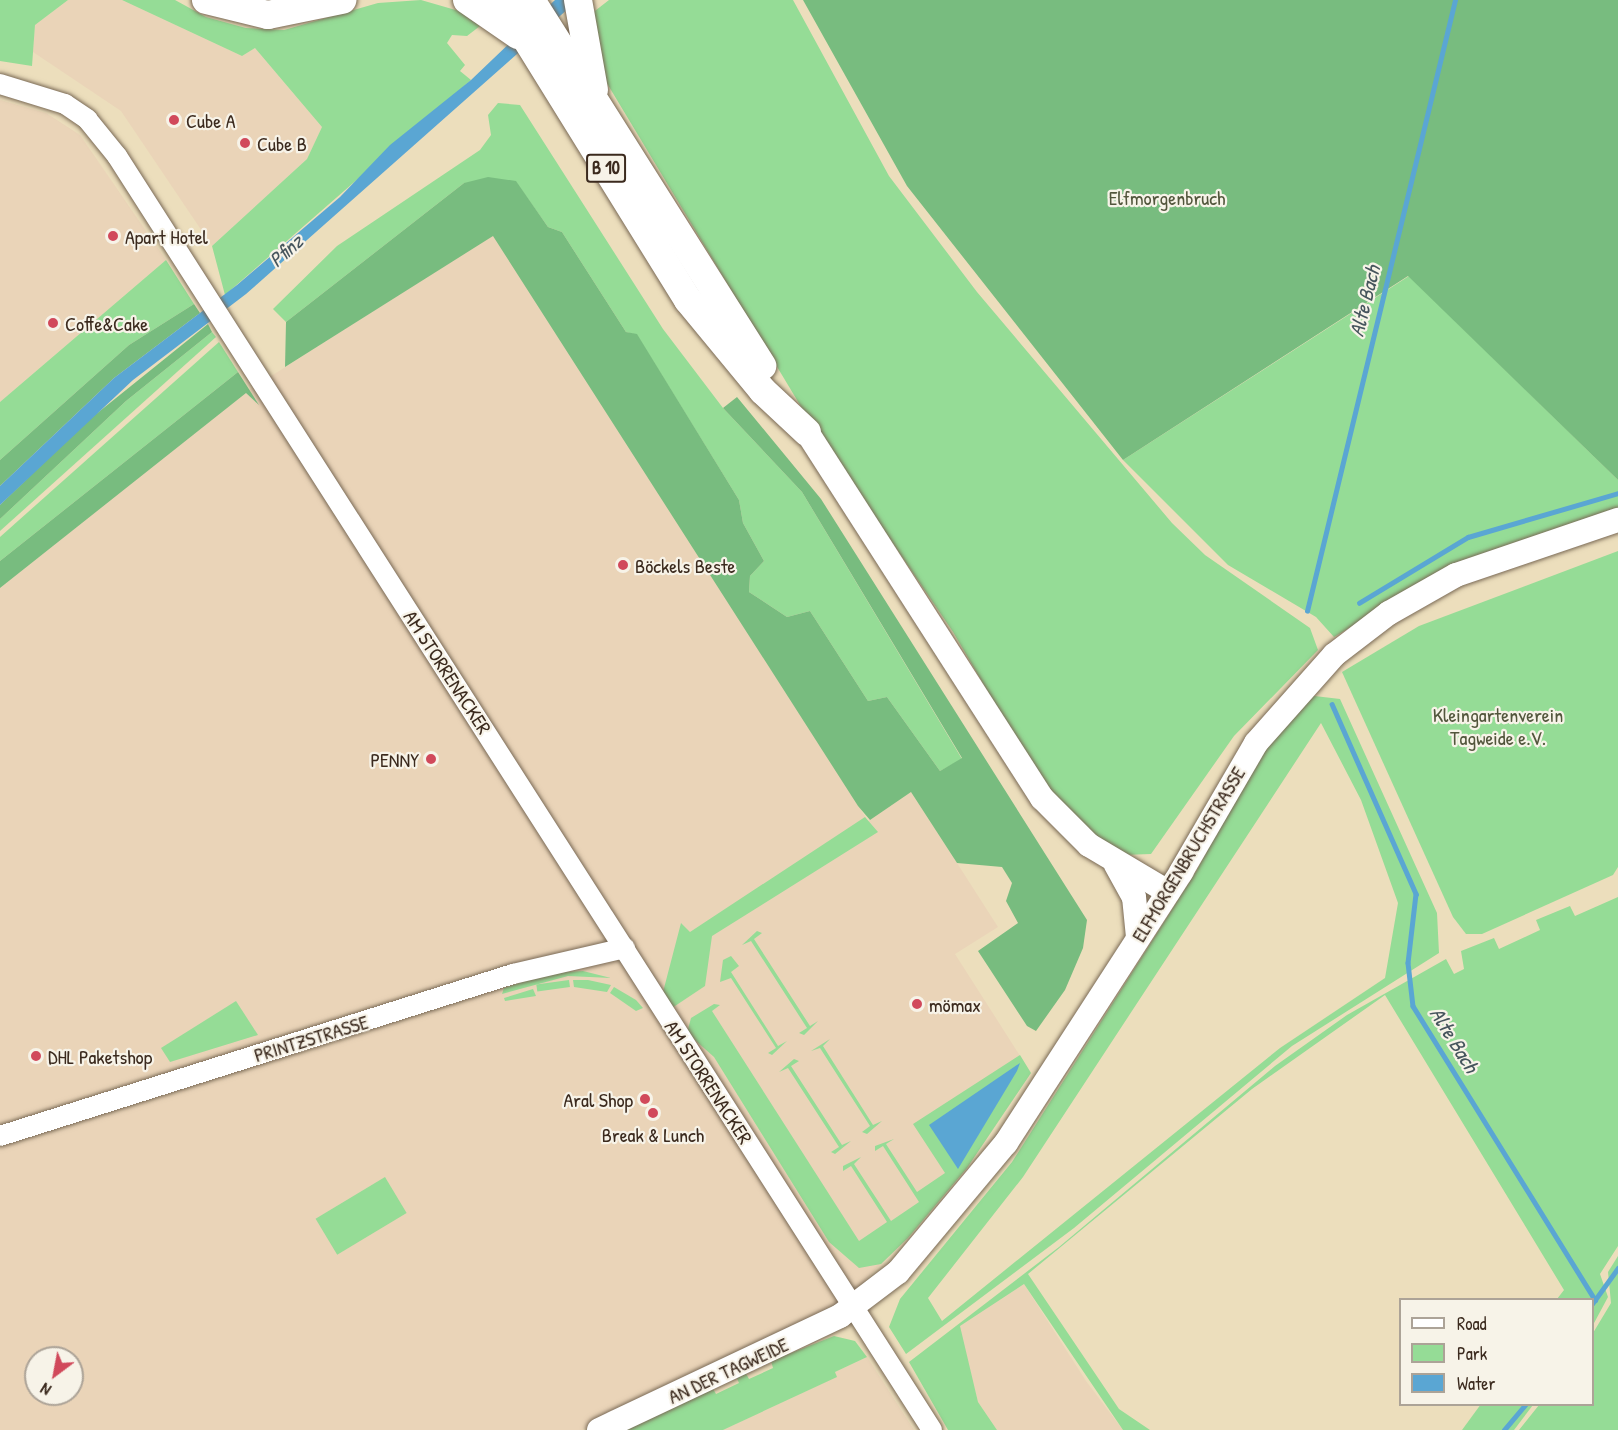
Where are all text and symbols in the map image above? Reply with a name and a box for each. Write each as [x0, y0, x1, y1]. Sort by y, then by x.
place label: Cube A [186, 108, 236, 132]
marker: Cube A [167, 113, 181, 127]
place label: Cube B [257, 131, 307, 155]
marker: Cube B [238, 136, 252, 150]
road number: B 10 [585, 153, 627, 183]
park label: Elfmorgenbruch [1109, 185, 1225, 209]
place label: Apart Hotel [125, 224, 208, 248]
marker: Apart Hotel [106, 229, 120, 243]
water label: Pfinz [264, 229, 308, 273]
water label: Alte Bach [1344, 263, 1386, 339]
place label: Coffe&Cake [65, 311, 148, 335]
marker: Coffe&Cake [46, 316, 60, 330]
place label: Böckels Beste [635, 553, 735, 577]
marker: Böckels Beste [616, 558, 630, 572]
street label: AM STORRENACKER [399, 606, 497, 738]
park label: Kleingartenverein Tagweide e.V. [1433, 702, 1563, 749]
place label: PENNY [370, 747, 419, 771]
marker: PENNY [424, 752, 438, 766]
street label: ELFMORGENBRUCHSTRASSE [1126, 762, 1250, 946]
place label: mömax [929, 992, 981, 1016]
marker: mömax [910, 997, 924, 1011]
water label: Alte Bach [1424, 1003, 1484, 1077]
street label: PRINTZSTRASSE [251, 1009, 371, 1067]
street label: AM STORRENACKER [660, 1016, 758, 1148]
place label: DHL Paketshop [48, 1044, 152, 1068]
marker: DHL Paketshop [29, 1049, 43, 1063]
place label: Aral Shop [564, 1087, 633, 1111]
marker: Aral Shop [638, 1092, 652, 1106]
marker: Break & Lunch [646, 1106, 660, 1120]
place label: Break & Lunch [602, 1122, 704, 1146]
legend [1399, 1298, 1594, 1406]
text: Road [1457, 1311, 1487, 1336]
street label: AN DER TAGWEIDE [664, 1332, 792, 1408]
text: Park [1457, 1341, 1487, 1366]
north arrow [24, 1346, 84, 1406]
text: Water [1457, 1371, 1495, 1396]
text: N [36, 1378, 55, 1401]

